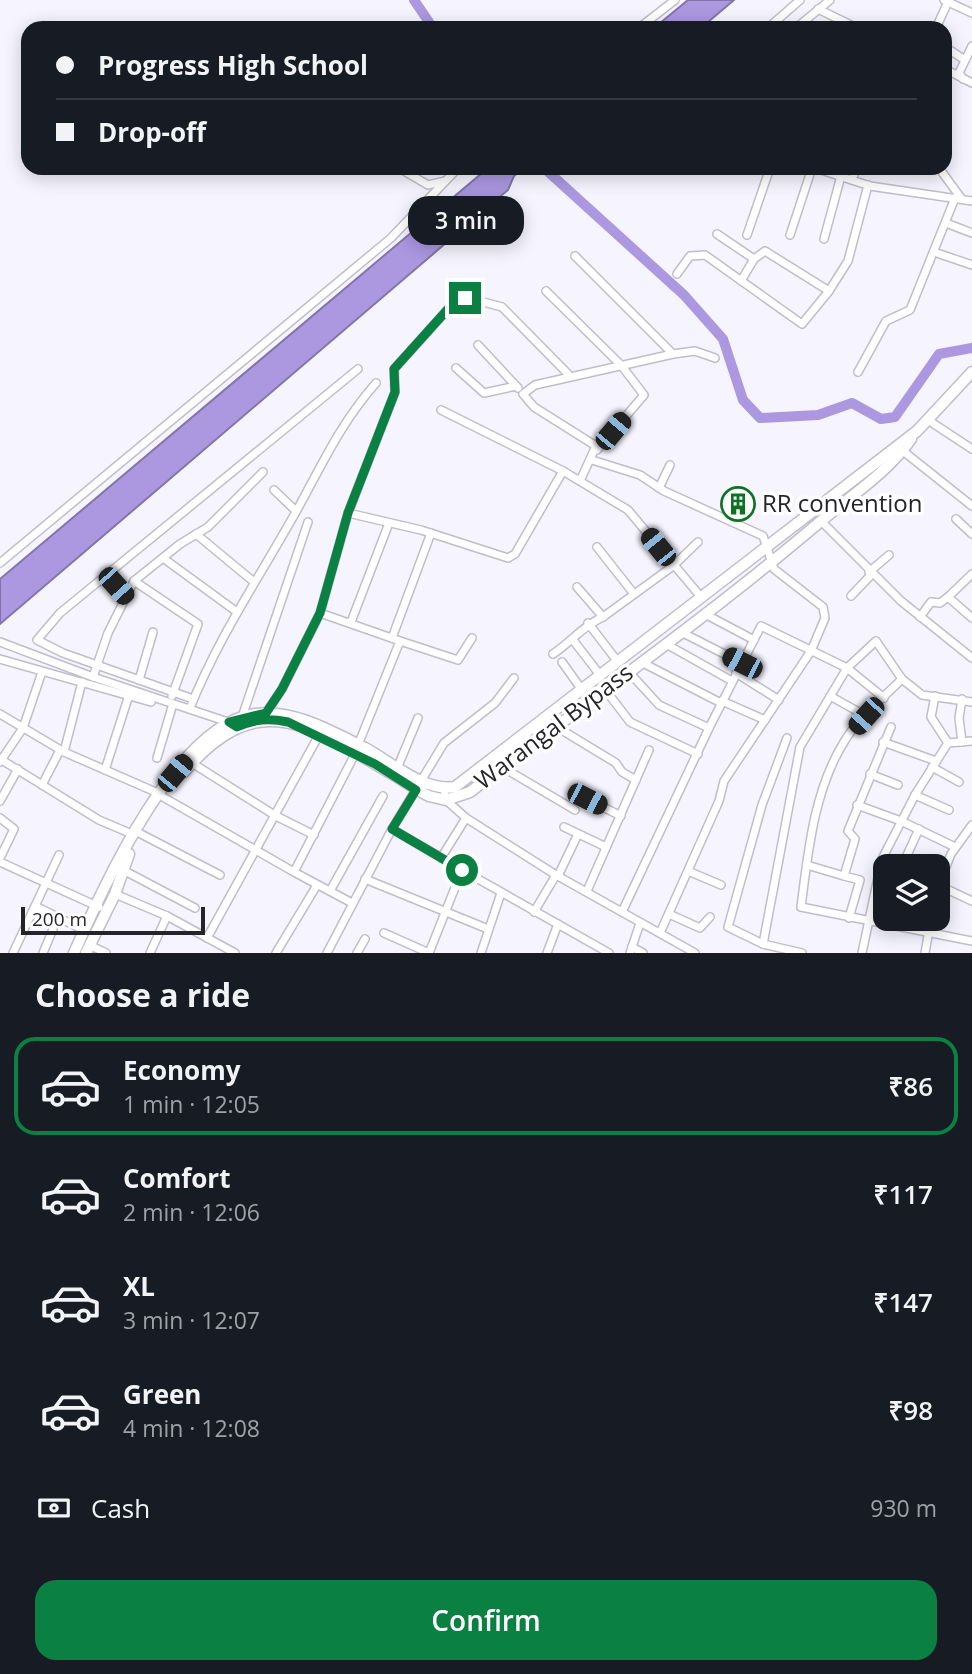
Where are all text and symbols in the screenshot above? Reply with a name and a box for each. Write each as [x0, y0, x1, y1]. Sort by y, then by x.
text: Progress High School [98, 47, 368, 83]
text: Drop-off [98, 114, 206, 150]
callout: 3 min [407, 196, 523, 246]
text: 3 min [435, 204, 497, 236]
route end [449, 282, 481, 314]
car [592, 408, 635, 454]
building icon: RR convention [719, 485, 757, 523]
place label: RR convention [762, 486, 922, 519]
car [637, 524, 680, 570]
car [95, 563, 138, 609]
car [719, 644, 766, 682]
street label: Warangal Bypass [467, 655, 639, 796]
car [845, 693, 888, 739]
car [154, 750, 197, 796]
car [564, 780, 611, 818]
route start [446, 854, 478, 886]
map controls [873, 854, 950, 931]
button: layers [873, 854, 950, 931]
scale bar [21, 904, 205, 936]
text: 200 m [32, 906, 87, 932]
text: Choose a ride [35, 973, 250, 1016]
text: Economy [123, 1052, 241, 1088]
icon: car [39, 1055, 102, 1118]
text: ₹86 [888, 1068, 933, 1104]
text: 1 min · 12:05 [123, 1088, 260, 1120]
text: Comfort [123, 1160, 230, 1196]
icon: car [39, 1163, 102, 1226]
text: ₹117 [874, 1176, 933, 1212]
text: 2 min · 12:06 [123, 1196, 260, 1228]
text: XL [123, 1268, 155, 1304]
icon: car [39, 1271, 102, 1334]
text: ₹147 [874, 1284, 933, 1320]
text: 3 min · 12:07 [123, 1304, 260, 1336]
text: Green [123, 1376, 201, 1412]
icon: car [39, 1379, 102, 1442]
text: ₹98 [888, 1392, 933, 1428]
text: 4 min · 12:08 [123, 1412, 260, 1444]
icon: cash [35, 1489, 73, 1527]
text: Cash [91, 1490, 150, 1526]
text: 930 m [870, 1492, 937, 1524]
button: Confirm [35, 1580, 937, 1660]

